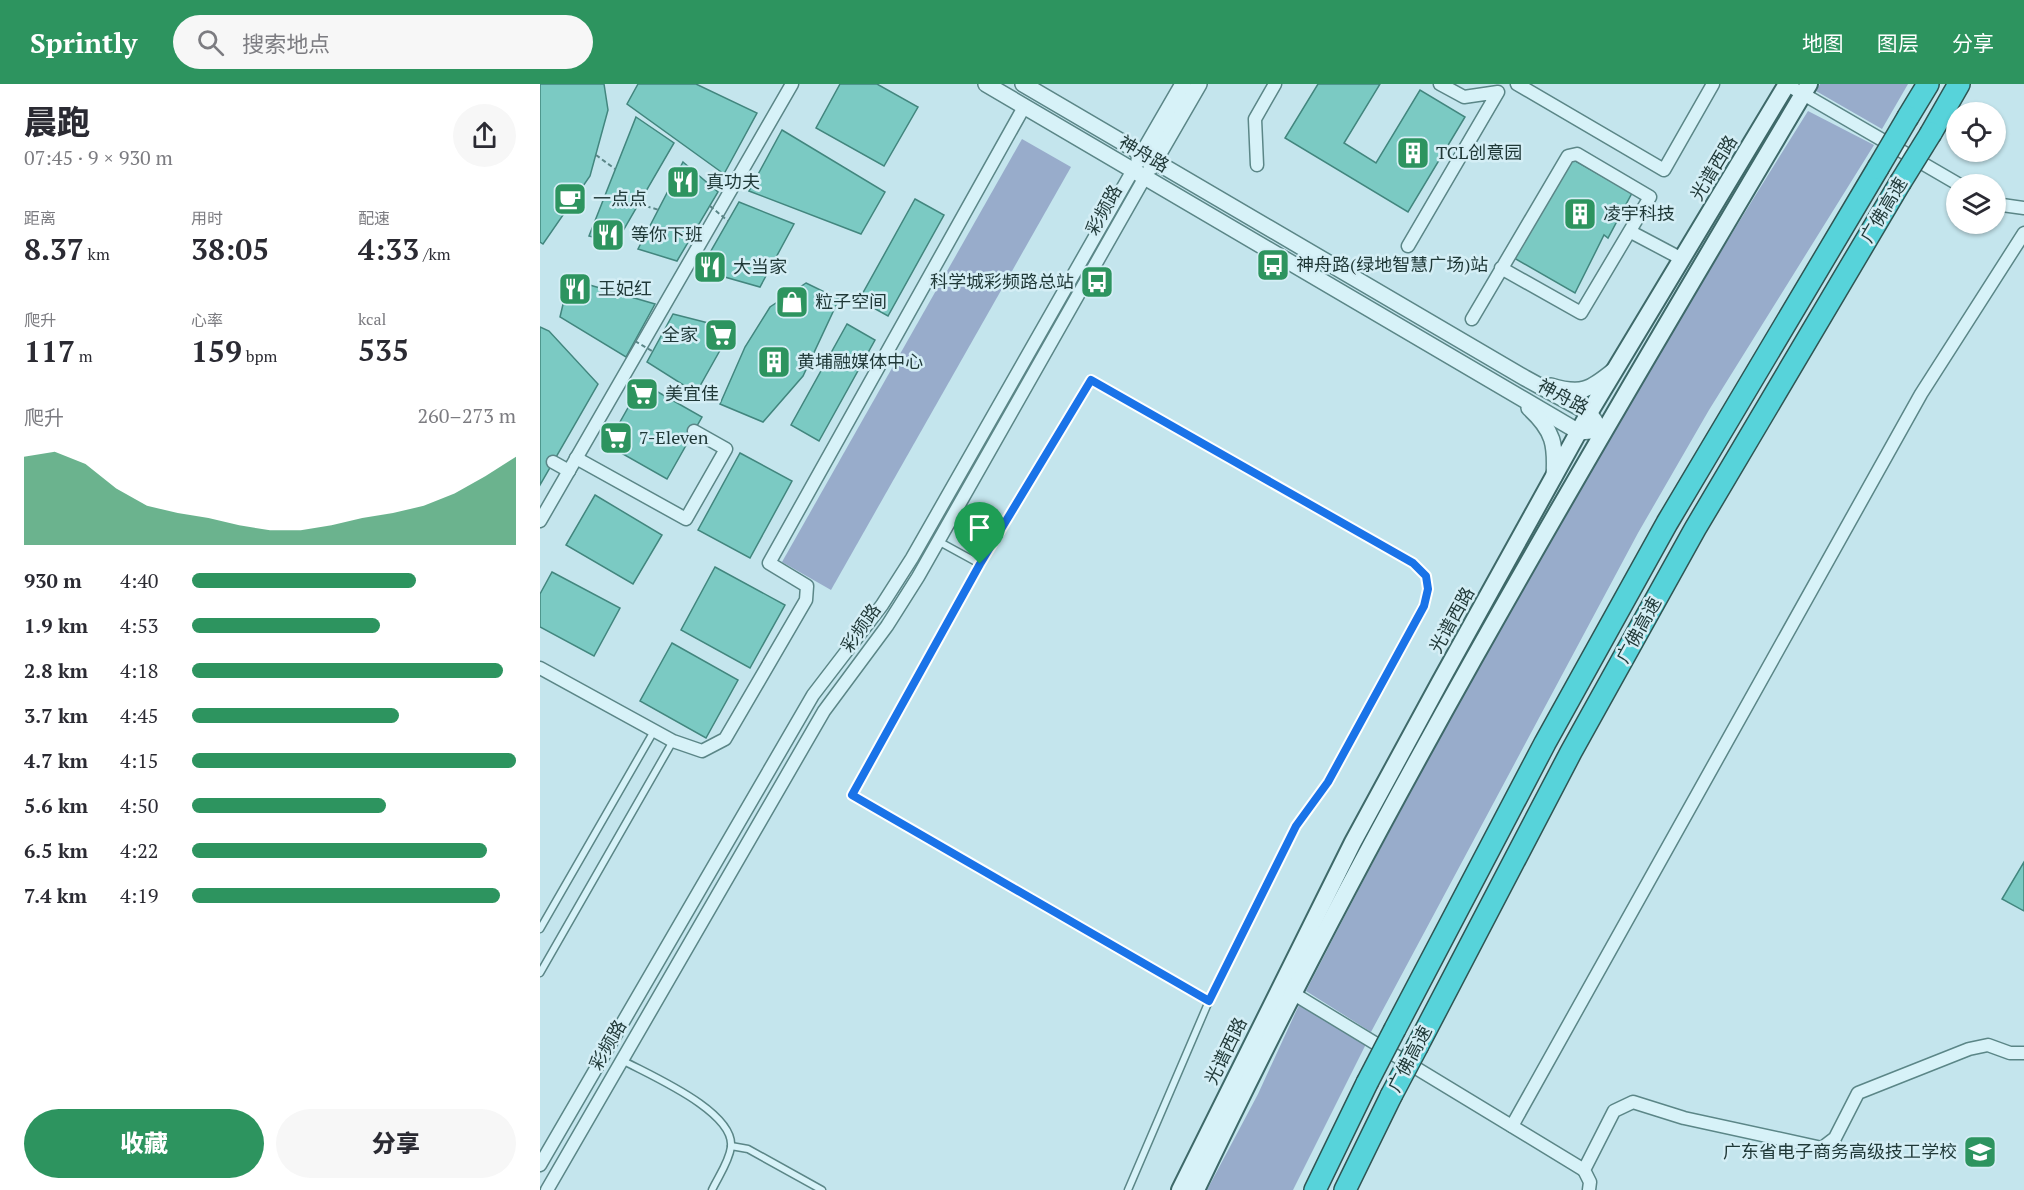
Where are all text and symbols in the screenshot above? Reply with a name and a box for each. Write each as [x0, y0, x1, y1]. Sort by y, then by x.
search box [173, 15, 593, 69]
text: Sprintly [30, 24, 137, 61]
icon: search [194, 26, 227, 59]
text: 搜索地点 [242, 29, 330, 58]
text: 地图 [1802, 29, 1844, 57]
text: 图层 [1877, 29, 1919, 57]
text: 分享 [1952, 29, 1994, 57]
text: 晨跑 [24, 100, 90, 143]
map controls [1946, 102, 2006, 234]
button: locate [1946, 102, 2006, 162]
button: share [453, 104, 516, 167]
street label: 神舟路 [1115, 129, 1174, 177]
street label: 光谱西路 [1684, 130, 1742, 205]
building icon: TCL创意园 [1395, 135, 1431, 171]
place label: TCL创意园 [1436, 140, 1522, 164]
text: 07:45 · 9 × 930 m [24, 144, 173, 171]
restaurant icon: 真功夫 [665, 164, 701, 200]
place label: 真功夫 [706, 169, 760, 193]
street label: 广佛高速 [1854, 172, 1912, 247]
button: layers [1946, 174, 2006, 234]
street label: 彩频路 [1080, 180, 1127, 239]
cafe icon: 一点点 [552, 181, 588, 217]
place label: 一点点 [593, 186, 647, 210]
building icon: 凌宇科技 [1562, 196, 1598, 232]
place label: 凌宇科技 [1603, 201, 1675, 225]
text: 距离 [24, 207, 56, 229]
text: 用时 [191, 207, 223, 229]
text: 配速 [358, 207, 390, 229]
restaurant icon: 等你下班 [590, 217, 626, 253]
place label: 等你下班 [631, 222, 703, 246]
text: 8.37 [24, 229, 84, 269]
text: 38:05 [191, 229, 269, 269]
text: 4:33 [358, 229, 419, 269]
text: km [84, 243, 110, 265]
text: /km [419, 243, 451, 265]
bus stop icon: 神舟路(绿地智慧广场)站 [1255, 247, 1291, 283]
restaurant icon: 大当家 [692, 249, 728, 285]
place label: 神舟路(绿地智慧广场)站 [1296, 252, 1488, 276]
place label: 大当家 [733, 254, 787, 278]
bus stop icon: 科学城彩频路总站 [1079, 264, 1115, 300]
place label: 科学城彩频路总站 [930, 269, 1074, 293]
restaurant icon: 王妃红 [557, 271, 593, 307]
place label: 王妃红 [598, 276, 652, 300]
shop icon: 粒子空间 [774, 284, 810, 320]
place label: 粒子空间 [815, 289, 887, 313]
text: kcal [358, 308, 386, 330]
text: 爬升 [24, 309, 56, 331]
text: 心率 [191, 309, 223, 331]
supermarket icon: 全家 [703, 317, 739, 353]
place label: 全家 [662, 322, 698, 346]
text: 535 [358, 330, 409, 370]
text: 117 [24, 331, 75, 371]
text: 159 [191, 331, 242, 371]
building icon: 黄埔融媒体中心 [756, 344, 792, 380]
text: m [75, 345, 93, 367]
text: bpm [242, 345, 277, 367]
place label: 黄埔融媒体中心 [797, 349, 923, 373]
street label: 神舟路 [1534, 373, 1593, 419]
supermarket icon: 美宜佳 [624, 376, 660, 412]
place label: 美宜佳 [665, 381, 719, 405]
text: 260–273 m [417, 402, 516, 429]
text: 爬升 [24, 404, 64, 431]
supermarket icon: 7-Eleven [598, 420, 634, 456]
place label: 7-Eleven [639, 425, 709, 449]
pin [954, 502, 1005, 564]
icon: arrive [963, 511, 996, 544]
text: 930 m [24, 567, 82, 594]
text: 4:40 [120, 567, 159, 594]
street label: 光谱西路 [1423, 582, 1479, 657]
street label: 广佛高速 [1610, 592, 1666, 667]
street label: 彩频路 [835, 598, 885, 656]
text: 1.9 km [24, 612, 88, 639]
text: 4:53 [120, 612, 159, 639]
text: 2.8 km [24, 657, 88, 684]
text: 4:18 [120, 657, 159, 684]
text: 3.7 km [24, 702, 88, 729]
text: 4:45 [120, 702, 159, 729]
text: 4.7 km [24, 747, 88, 774]
text: 4:15 [120, 747, 159, 774]
text: 5.6 km [24, 792, 88, 819]
text: 4:50 [120, 792, 159, 819]
text: 6.5 km [24, 837, 88, 864]
text: 4:22 [120, 837, 159, 864]
text: 7.4 km [24, 882, 87, 909]
text: 4:19 [120, 882, 159, 909]
street label: 光谱西路 [1199, 1013, 1252, 1088]
street label: 彩频路 [583, 1015, 631, 1074]
street label: 广佛高速 [1382, 1021, 1437, 1096]
button: 收藏 [24, 1109, 264, 1178]
button: 分享 [276, 1109, 516, 1178]
school or university icon: 广东省电子商务高级技工学校 [1962, 1134, 1998, 1170]
place label: 广东省电子商务高级技工学校 [1723, 1139, 1957, 1163]

